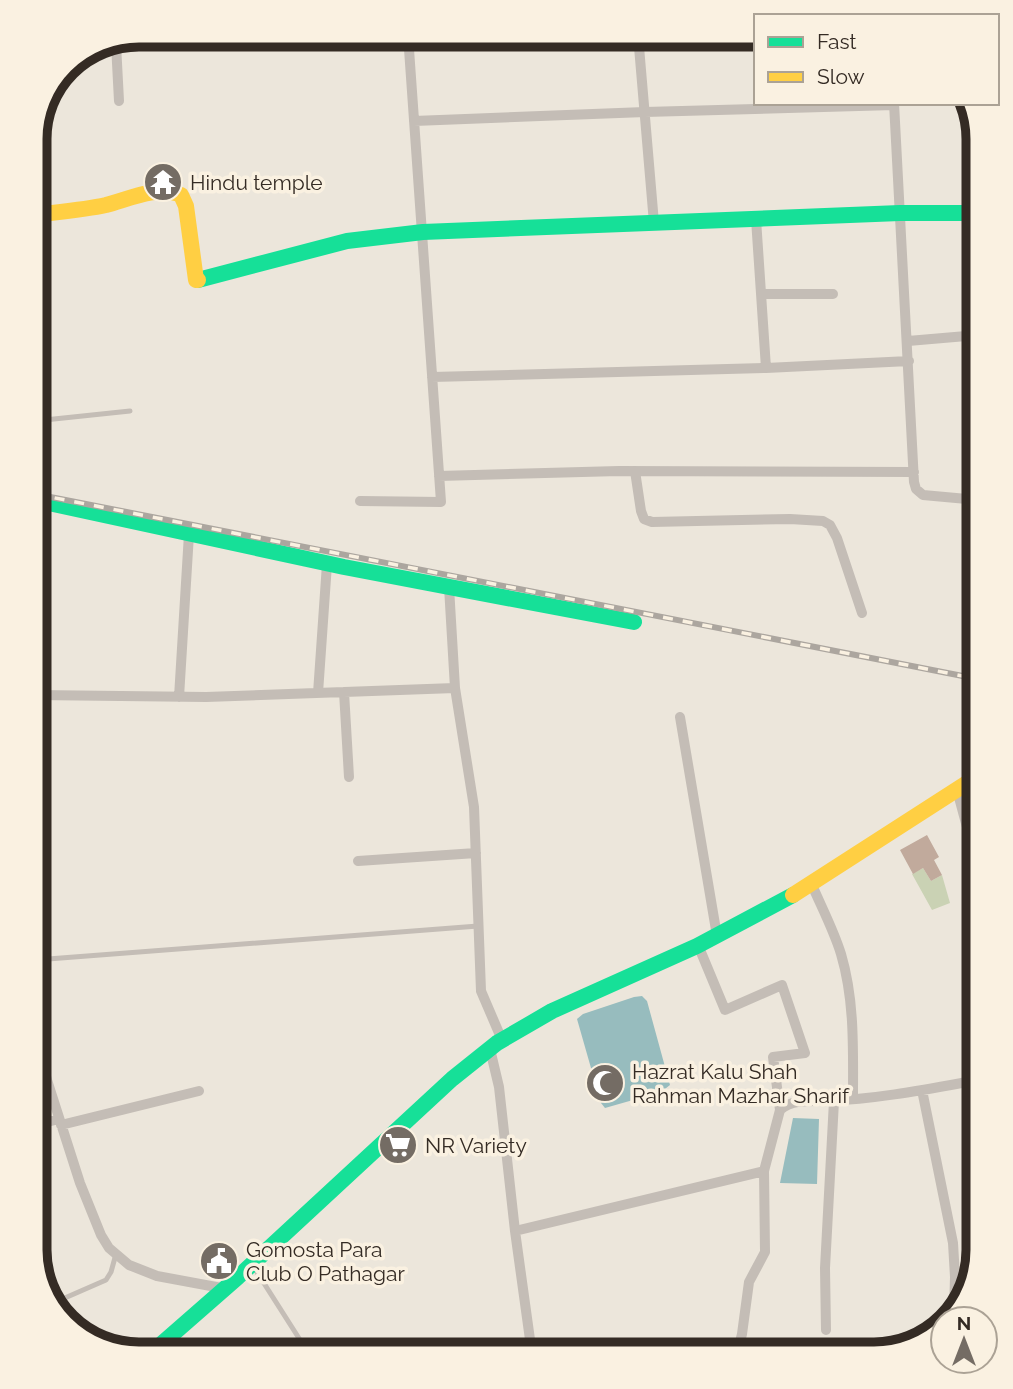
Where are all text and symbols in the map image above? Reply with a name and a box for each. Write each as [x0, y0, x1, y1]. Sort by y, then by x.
legend [754, 14, 999, 105]
text: Fast [817, 29, 857, 54]
text: Slow [817, 64, 865, 89]
temple icon: Hindu temple [142, 161, 184, 203]
place label: Hindu temple [190, 170, 323, 195]
place label: Hazrat Kalu Shah Rahman Mazhar Sharif [632, 1059, 850, 1108]
mosque icon: Hazrat Kalu Shah Rahman Mazhar Sharif [584, 1062, 626, 1104]
supermarket icon: NR Variety [377, 1124, 419, 1166]
place label: NR Variety [425, 1133, 527, 1158]
place label: Gomosta Para Club O Pathagar [246, 1237, 405, 1286]
public building icon: Gomosta Para Club O Pathagar [198, 1240, 240, 1282]
north arrow [929, 1305, 999, 1375]
text: N [957, 1312, 971, 1334]

